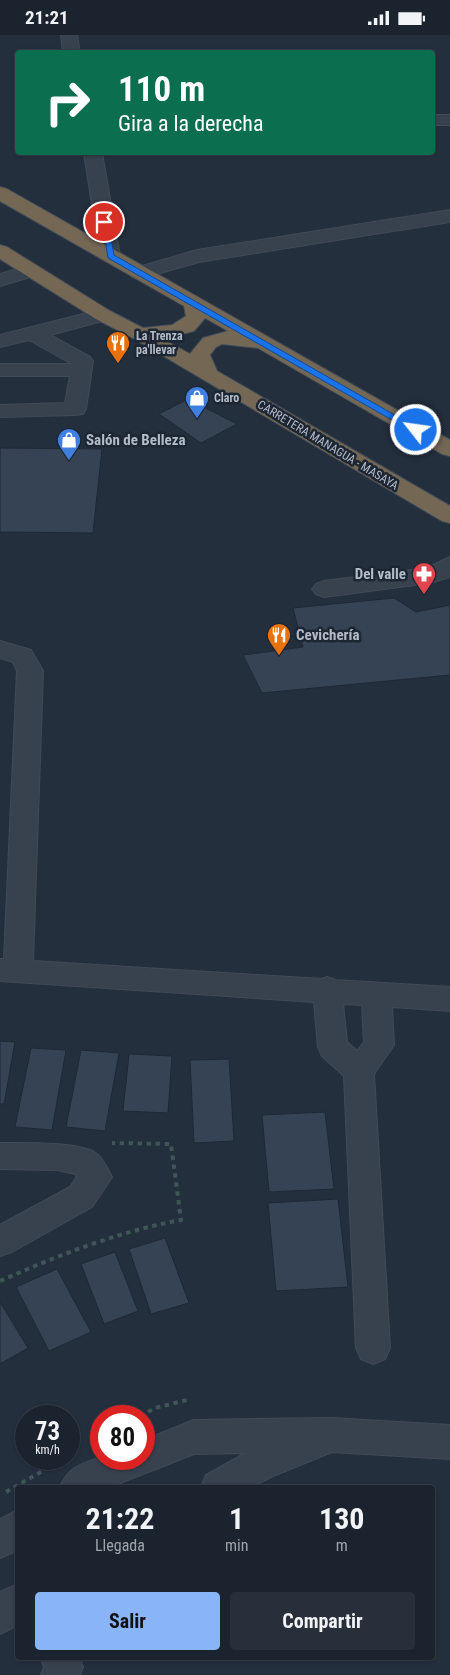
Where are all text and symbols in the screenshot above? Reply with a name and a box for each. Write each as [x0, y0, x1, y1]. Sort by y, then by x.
text: 21:21 [25, 6, 69, 29]
text: 110 m [118, 69, 205, 110]
icon: right [35, 70, 100, 135]
text: Gira a la derecha [118, 111, 264, 136]
pin [83, 201, 125, 243]
icon: arrive [90, 208, 118, 236]
place label: La Trenza pa'llevar [136, 329, 183, 357]
restaurant icon: La Trenza pa'llevar [105, 330, 131, 364]
shop icon: Claro [184, 385, 210, 419]
place label: Claro [214, 391, 239, 405]
street label: CARRETERA MANAGUA - MASAYA [255, 397, 401, 493]
position arrow [389, 403, 441, 455]
shop icon: Salón de Belleza [56, 427, 82, 461]
place label: Salón de Belleza [86, 431, 186, 449]
pharmacy icon: Del valle [411, 561, 437, 595]
place label: Del valle [355, 565, 406, 583]
restaurant icon: Cevichería [266, 622, 292, 656]
place label: Cevichería [296, 626, 360, 644]
speed limit sign: 80 [90, 1405, 155, 1470]
text: 73 [35, 1417, 60, 1446]
text: km/h [35, 1443, 60, 1457]
text: 21:22 [86, 1501, 154, 1536]
text: 1 [229, 1501, 244, 1536]
text: 130 [319, 1501, 364, 1536]
text: Llegada [95, 1536, 145, 1555]
text: min [225, 1536, 248, 1555]
text: m [336, 1536, 348, 1555]
button: Salir [35, 1592, 220, 1650]
button: Compartir [230, 1592, 415, 1650]

